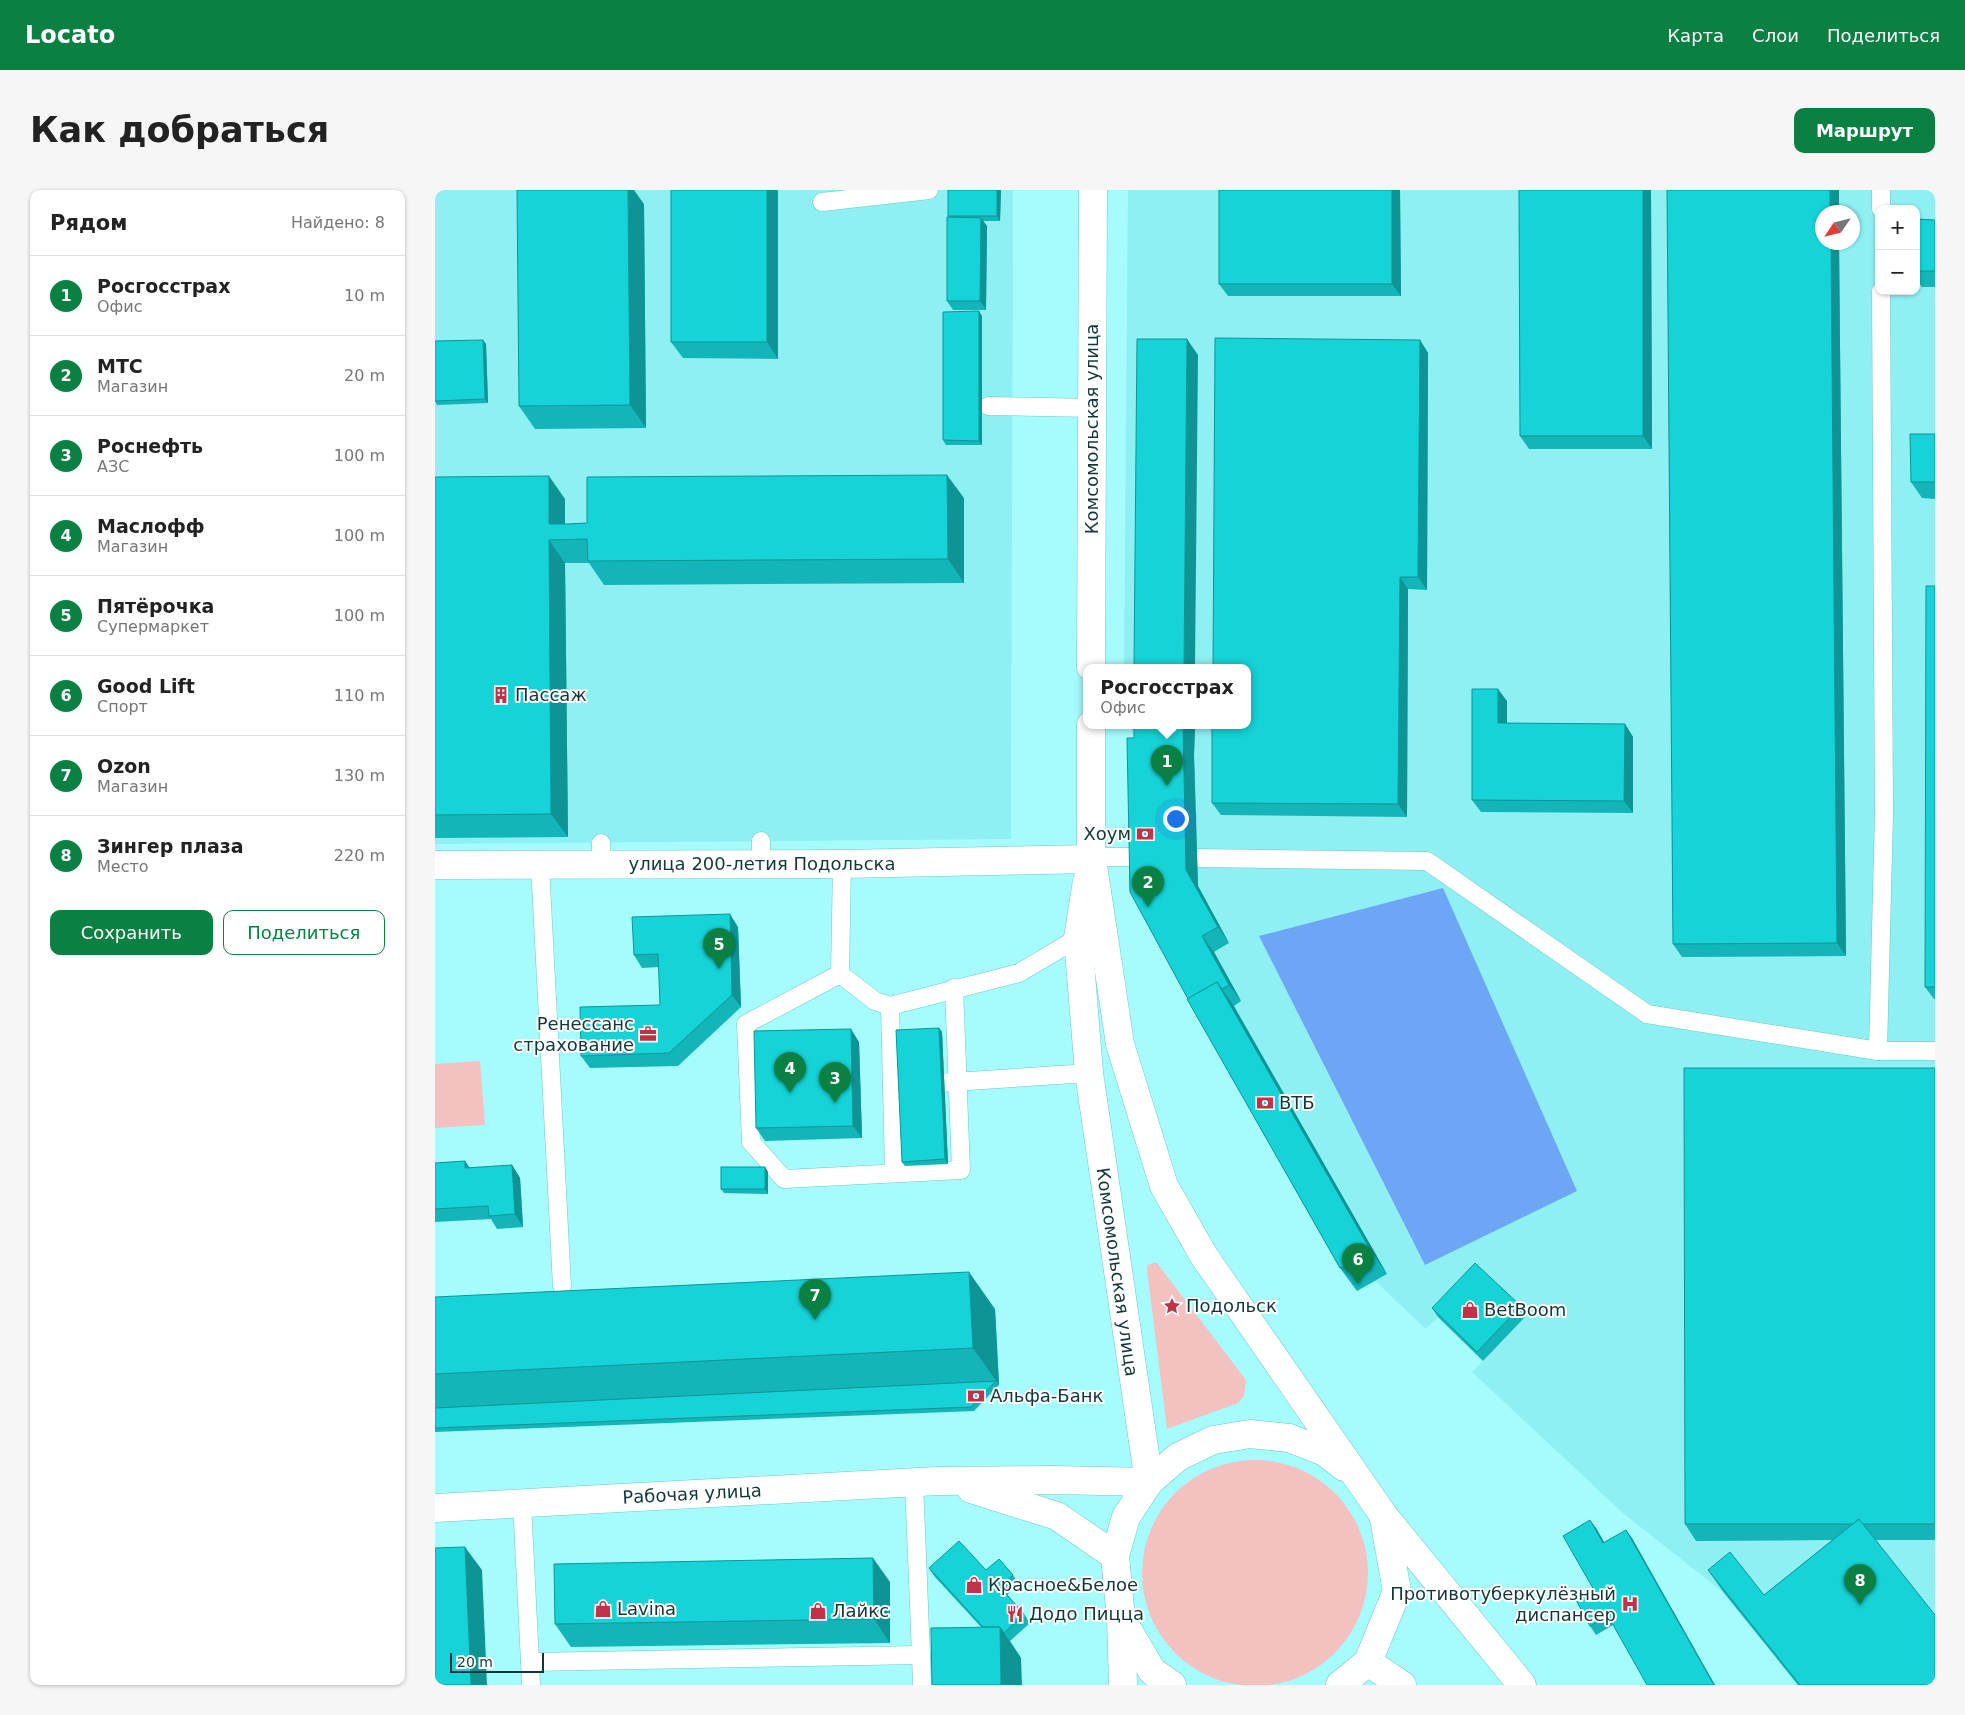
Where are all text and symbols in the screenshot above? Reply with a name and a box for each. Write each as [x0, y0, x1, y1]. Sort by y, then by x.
text: Locato [25, 21, 115, 49]
text: Карта [1667, 25, 1724, 46]
text: Слои [1752, 25, 1799, 46]
text: Поделиться [1827, 25, 1940, 46]
button: Маршрут [1794, 108, 1935, 153]
text: Как добраться [30, 110, 329, 150]
north arrow [1815, 205, 1860, 250]
map controls [1875, 205, 1920, 295]
button: + [1875, 205, 1920, 250]
text: Рядом [50, 211, 127, 235]
text: Найдено: 8 [291, 213, 385, 232]
button: − [1875, 250, 1920, 295]
text: Росгосстрах [97, 275, 230, 297]
text: 1 [60, 286, 72, 305]
text: 10 m [344, 286, 385, 305]
text: Офис [97, 297, 142, 316]
street label: Комсомольская улица [1081, 324, 1102, 534]
text: МТС [97, 355, 143, 377]
text: 2 [60, 366, 72, 385]
text: 20 m [344, 366, 385, 385]
text: Магазин [97, 377, 168, 396]
text: Роснефть [97, 435, 203, 457]
text: 3 [60, 446, 72, 465]
text: 100 m [334, 446, 385, 465]
text: АЗС [97, 457, 129, 476]
text: Маслофф [97, 515, 205, 537]
text: 4 [60, 526, 72, 545]
text: 100 m [334, 526, 385, 545]
text: Магазин [97, 537, 168, 556]
text: Пятёрочка [97, 595, 214, 617]
text: 5 [60, 606, 72, 625]
text: 100 m [334, 606, 385, 625]
text: Супермаркет [97, 617, 209, 636]
popup [1083, 664, 1251, 729]
text: Good Lift [97, 675, 195, 697]
text: Росгосстрах [1100, 676, 1234, 698]
place label: Пассаж [515, 684, 587, 705]
building icon: Пассаж [491, 685, 511, 705]
text: 6 [60, 686, 72, 705]
text: 110 m [334, 686, 385, 705]
text: Спорт [97, 697, 148, 716]
text: Офис [1100, 698, 1146, 717]
pin: 1 [1151, 745, 1183, 786]
text: Ozon [97, 755, 151, 777]
text: 7 [60, 766, 72, 785]
text: 130 m [334, 766, 385, 785]
text: Магазин [97, 777, 168, 796]
your location [1163, 806, 1189, 832]
place label: Хоум [1083, 823, 1131, 844]
bank icon: Хоум [1135, 824, 1155, 844]
text: Зингер плаза [97, 835, 244, 857]
text: 8 [60, 846, 72, 865]
text: 220 m [334, 846, 385, 865]
street label: улица 200-летия Подольска [629, 853, 895, 874]
text: Место [97, 857, 149, 876]
pin: 2 [1132, 866, 1164, 907]
button: Сохранить [50, 910, 213, 955]
button: Поделиться [223, 910, 385, 955]
pin: 5 [703, 928, 735, 969]
place label: Ренессанс страхование [513, 1013, 634, 1055]
office icon: Ренессанс страхование [638, 1024, 658, 1044]
pin: 4 [774, 1052, 806, 1093]
pin: 3 [819, 1062, 851, 1103]
place label: ВТБ [1279, 1092, 1315, 1113]
bank icon: ВТБ [1255, 1093, 1275, 1113]
street label: Комсомольская улица [1092, 1166, 1143, 1378]
pin: 6 [1342, 1243, 1374, 1284]
pin: 7 [799, 1279, 831, 1320]
place label: Подольск [1186, 1295, 1277, 1316]
place icon: Подольск [1162, 1296, 1182, 1316]
place label: BetBoom [1484, 1299, 1566, 1320]
shop icon: BetBoom [1460, 1300, 1480, 1320]
place label: Альфа-Банк [990, 1385, 1103, 1406]
bank icon: Альфа-Банк [966, 1386, 986, 1406]
street label: Рабочая улица [622, 1479, 762, 1508]
pin: 8 [1844, 1564, 1876, 1605]
place label: Красное&Белое [988, 1574, 1138, 1595]
shop icon: Красное&Белое [964, 1575, 984, 1595]
place label: Противотуберкулёзный диспансер [1390, 1583, 1616, 1625]
hospital icon: Противотуберкулёзный диспансер [1620, 1594, 1640, 1614]
place label: Lavina [617, 1598, 676, 1619]
shop icon: Lavina [593, 1599, 613, 1619]
place label: Лайкс [832, 1600, 889, 1621]
shop icon: Лайкс [808, 1601, 828, 1621]
place label: Додо Пицца [1029, 1603, 1144, 1624]
restaurant icon: Додо Пицца [1005, 1604, 1025, 1624]
scale bar [450, 1650, 544, 1673]
text: 20 m [457, 1654, 493, 1670]

